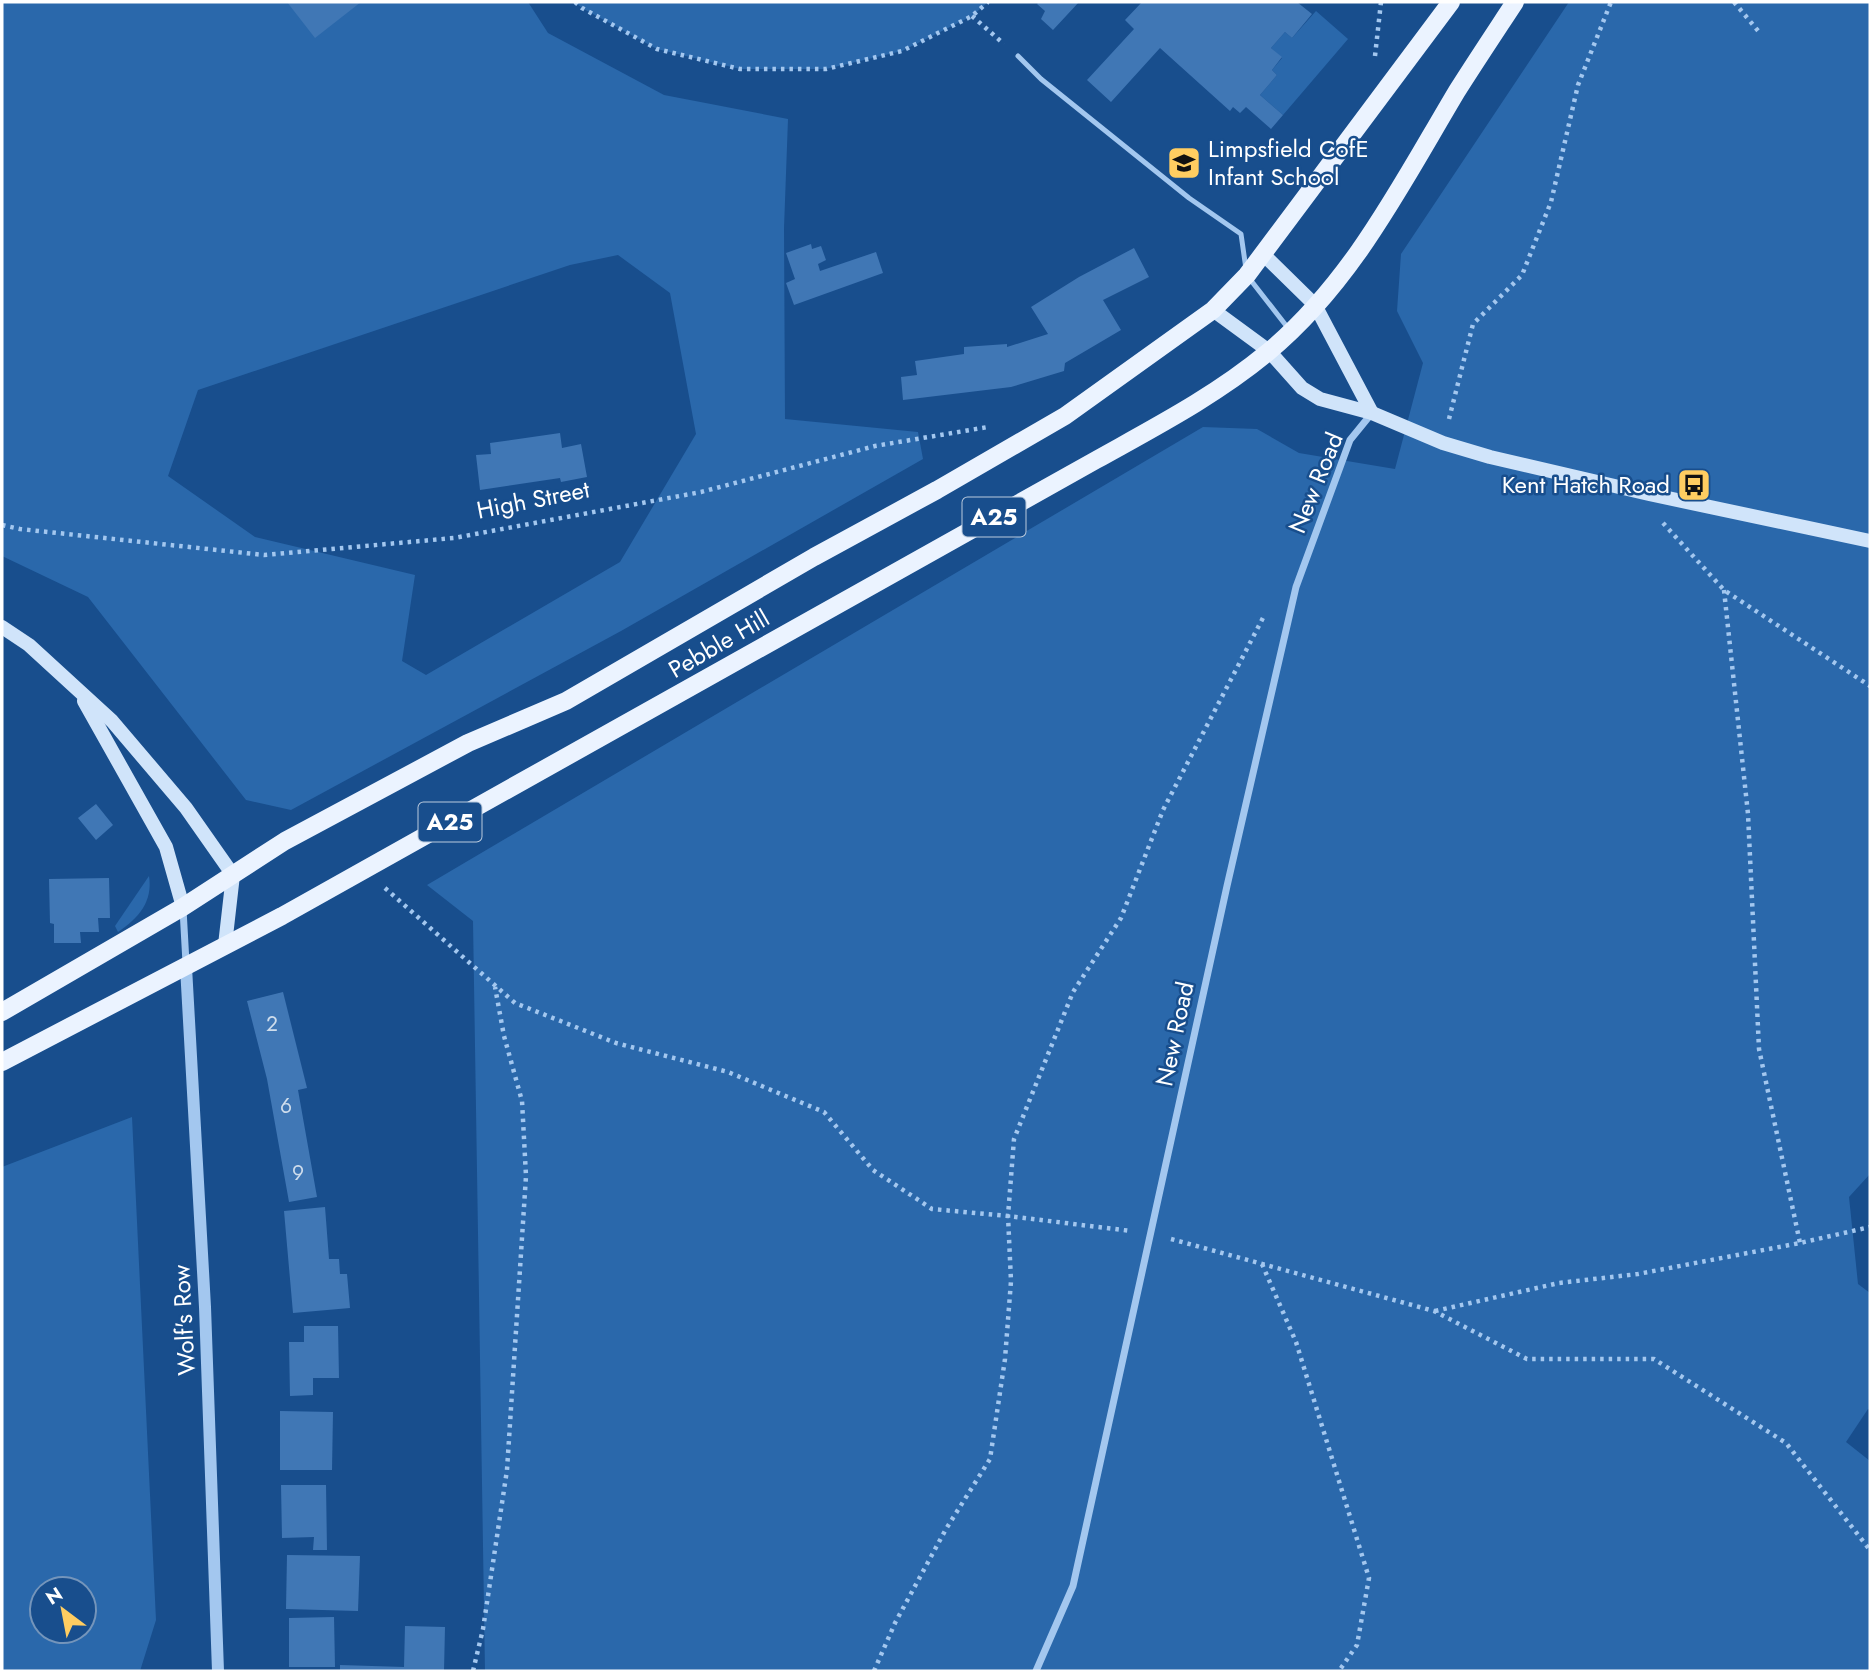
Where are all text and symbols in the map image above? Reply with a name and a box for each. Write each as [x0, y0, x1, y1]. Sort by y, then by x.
place label: Limpsfield CofE Infant School [1208, 131, 1369, 194]
school or university icon: Limpsfield CofE Infant School [1165, 144, 1203, 182]
street label: New Road [1279, 427, 1352, 538]
bus stop icon: Kent Hatch Road [1675, 466, 1713, 504]
place label: Kent Hatch Road [1502, 467, 1670, 502]
street label: High Street [474, 471, 592, 528]
road number: A25 [962, 498, 1026, 537]
street label: Pebble Hill [662, 600, 776, 687]
road number: A25 [419, 802, 482, 842]
street label: New Road [1146, 978, 1203, 1089]
house number: 2 [266, 1009, 278, 1039]
house number: 6 [280, 1091, 292, 1121]
house number: 9 [292, 1158, 304, 1188]
street label: Wolf's Row [163, 1263, 204, 1376]
north arrow [28, 1575, 98, 1645]
text: N [41, 1581, 68, 1611]

